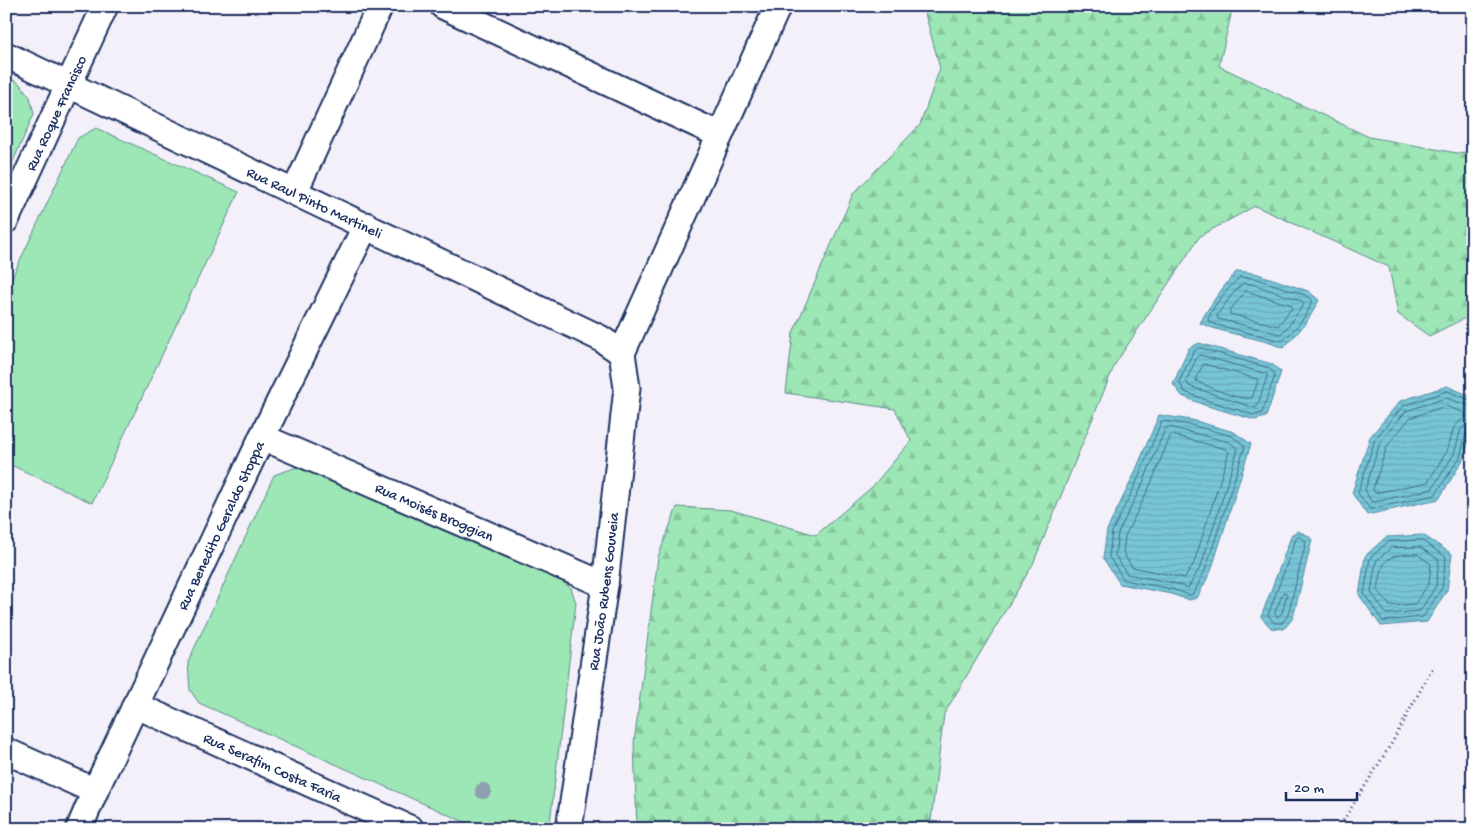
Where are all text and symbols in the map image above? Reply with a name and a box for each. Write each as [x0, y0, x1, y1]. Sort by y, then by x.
street label: Rua Roque Francisco [23, 53, 92, 174]
street label: Rua Raul Pinto Martineli [243, 164, 385, 244]
street label: Rua Benedito Geraldo Stoppa [175, 438, 270, 614]
street label: Rua Moisés Broggian [372, 480, 496, 547]
street label: Rua João Rubens Gouveia [585, 511, 624, 672]
street label: Rua Serafim Costa Faria [200, 730, 344, 808]
scale bar [1286, 770, 1358, 802]
text: 20 m [1294, 780, 1324, 798]

